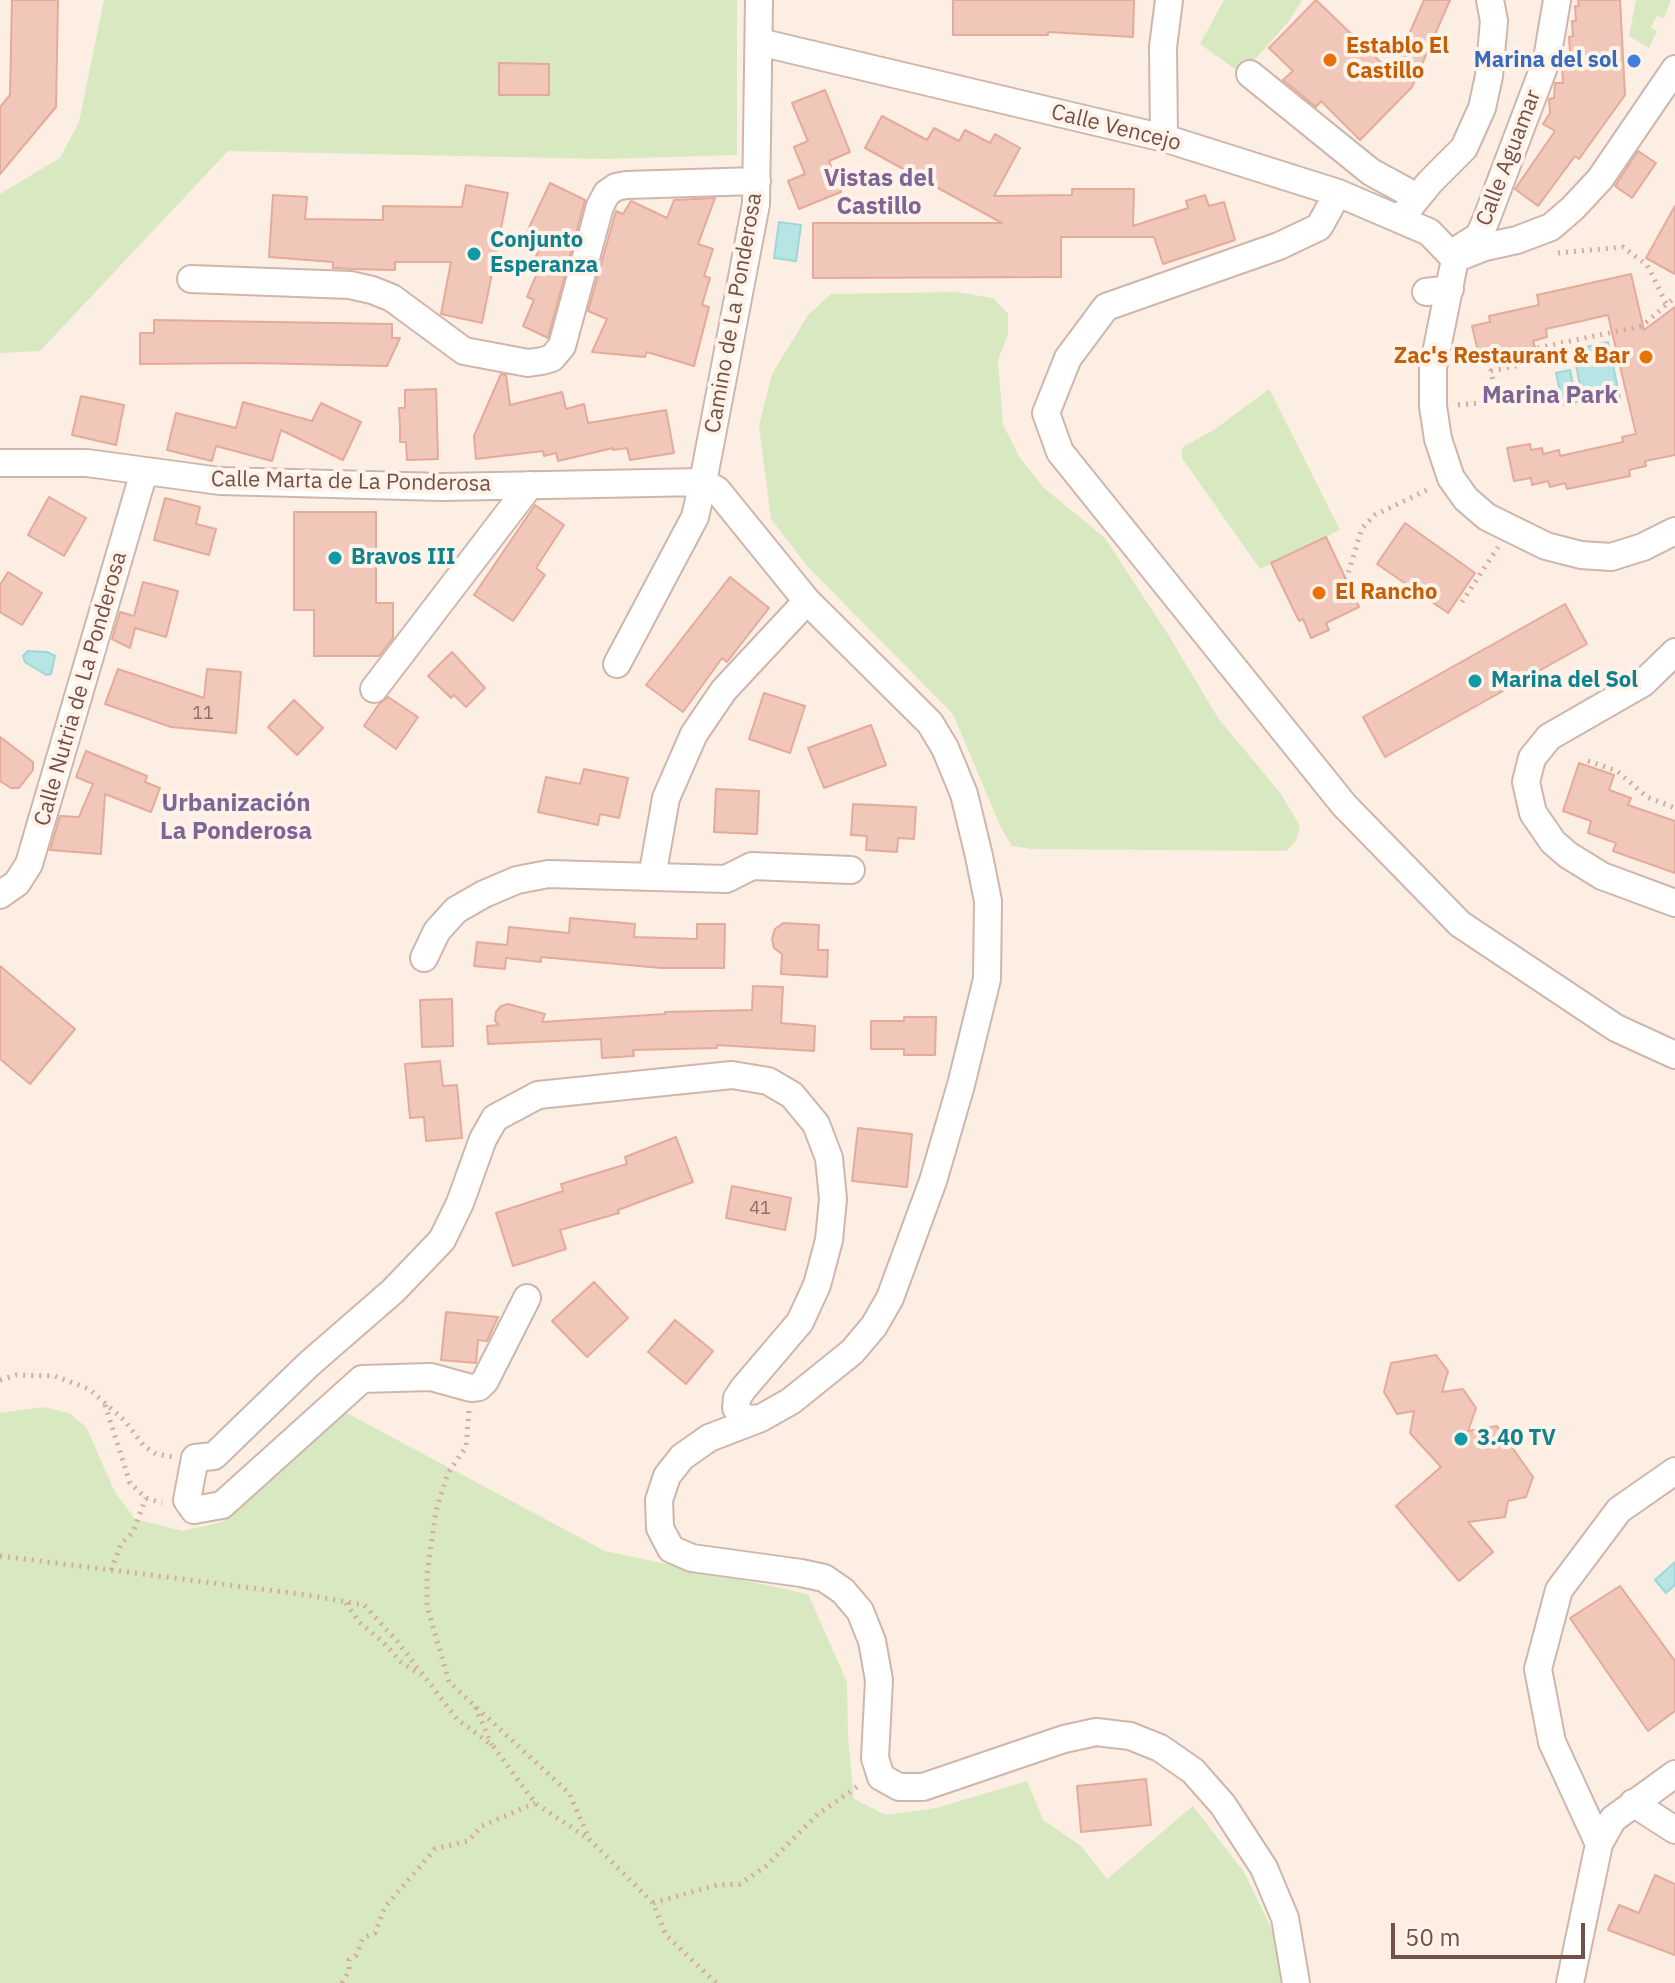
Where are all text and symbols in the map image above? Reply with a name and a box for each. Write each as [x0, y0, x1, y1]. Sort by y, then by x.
place label: Establo El Castillo [1346, 34, 1449, 86]
place label: Marina del sol [1474, 48, 1618, 74]
marker: Establo El Castillo [1321, 51, 1339, 69]
marker: Marina del sol [1625, 52, 1643, 70]
street label: Calle Aguamar [1471, 86, 1547, 230]
street label: Calle Vencejo [1048, 99, 1184, 157]
district label: Vistas del Castillo [824, 165, 934, 221]
street label: Camino de La Ponderosa [700, 191, 768, 435]
place label: Conjunto Esperanza [490, 228, 598, 280]
marker: Conjunto Esperanza [465, 245, 483, 263]
place label: Zac's Restaurant & Bar [1394, 344, 1630, 370]
marker: Zac's Restaurant & Bar [1637, 348, 1655, 366]
district label: Marina Park [1482, 382, 1618, 410]
street label: Calle Marta de La Ponderosa [211, 466, 491, 498]
place label: Bravos III [351, 545, 455, 571]
street label: Calle Nutria de La Ponderosa [29, 549, 133, 829]
marker: Bravos III [326, 549, 344, 567]
place label: El Rancho [1335, 580, 1437, 606]
marker: El Rancho [1310, 584, 1328, 602]
place label: Marina del Sol [1491, 668, 1638, 694]
marker: Marina del Sol [1466, 672, 1484, 690]
house number: 11 [192, 703, 214, 725]
district label: Urbanización La Ponderosa [160, 790, 312, 846]
house number: 41 [749, 1198, 771, 1220]
place label: 3.40 TV [1477, 1426, 1556, 1452]
marker: 3.40 TV [1452, 1430, 1470, 1448]
scale bar [1395, 1907, 1589, 1957]
text: 50 m [1405, 1921, 1460, 1953]

